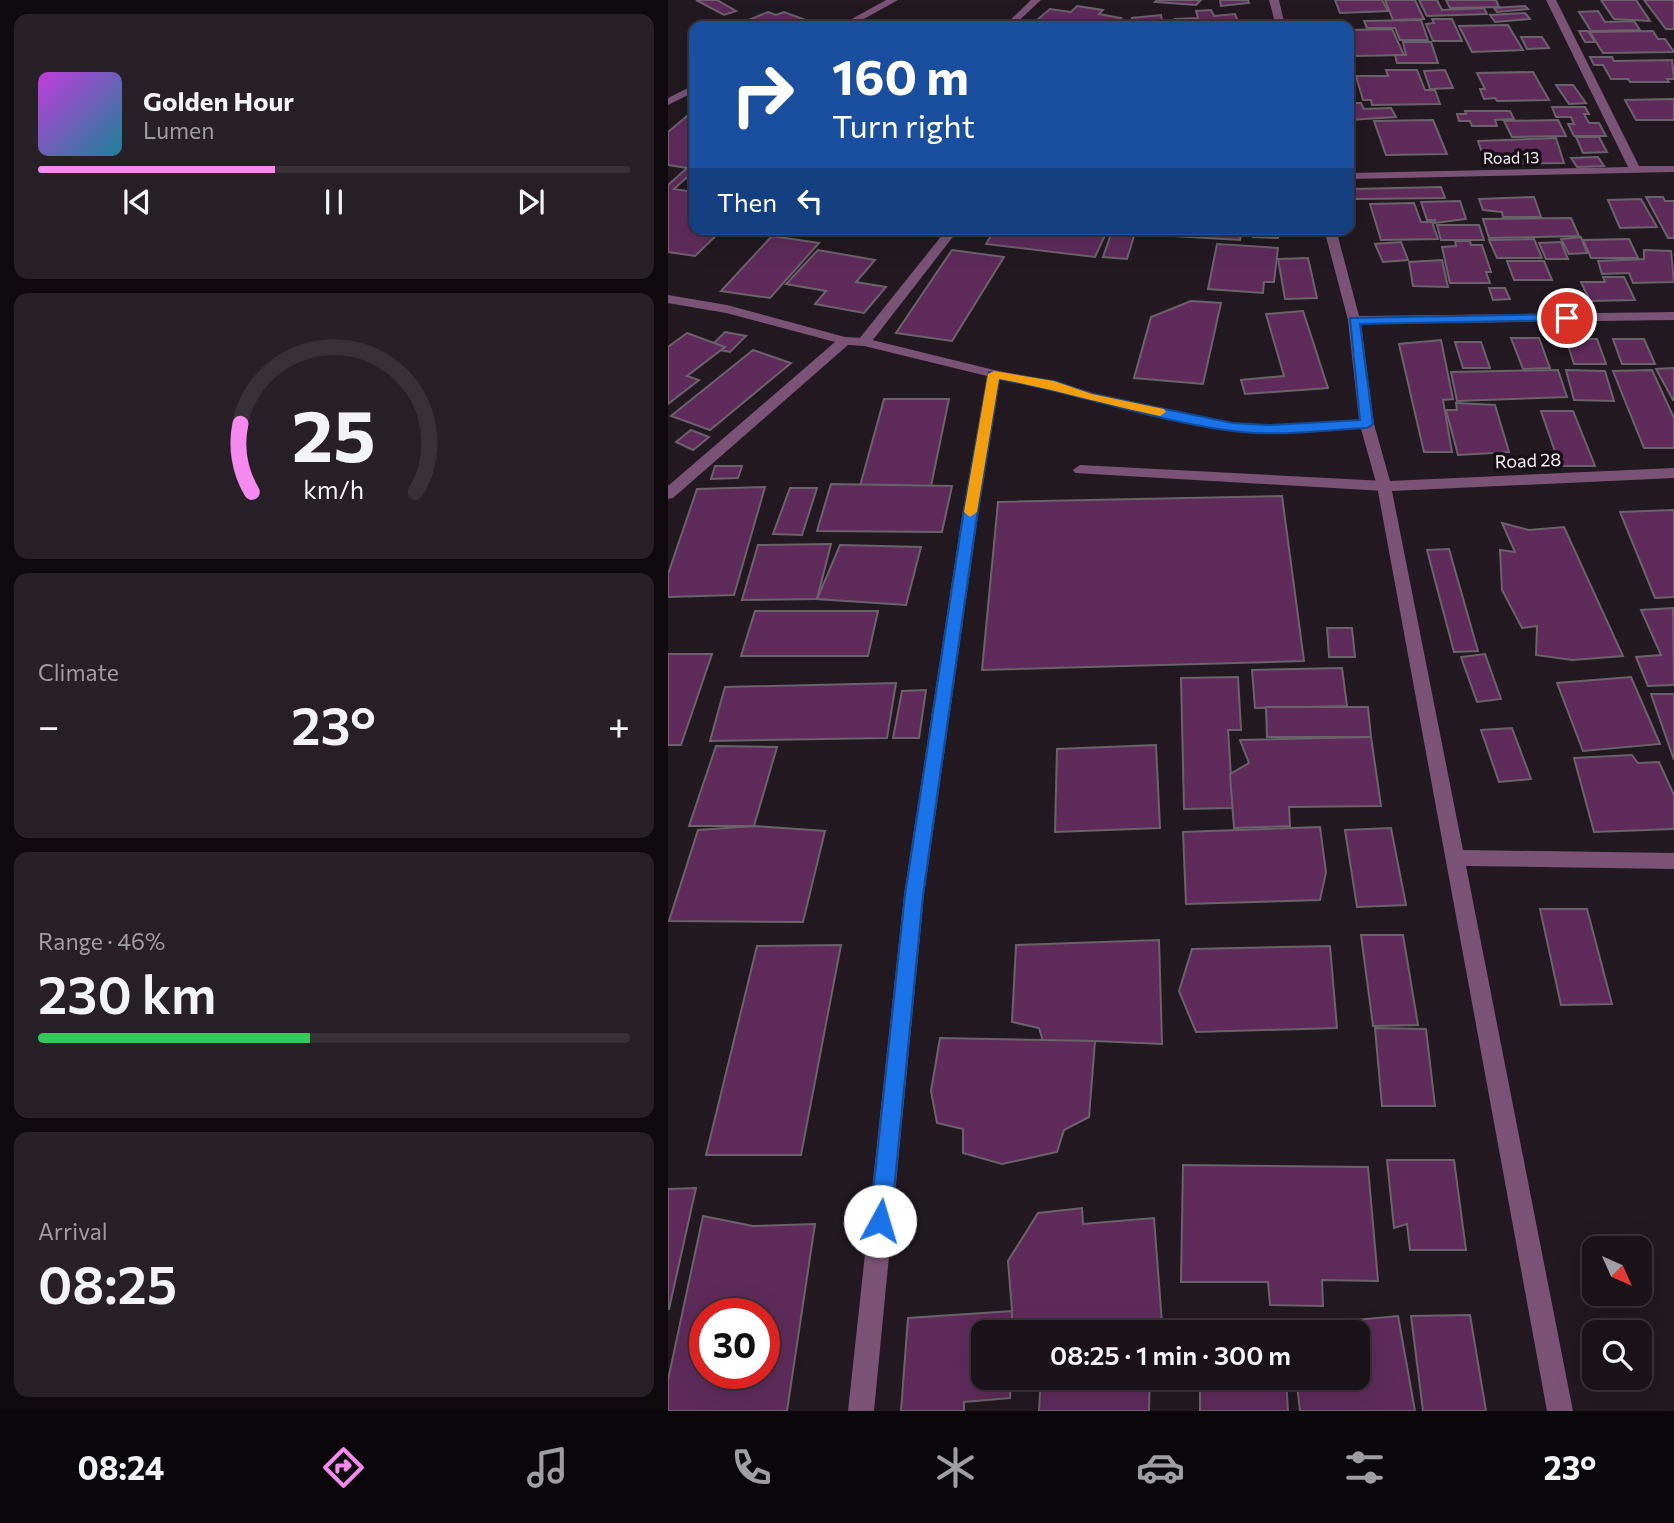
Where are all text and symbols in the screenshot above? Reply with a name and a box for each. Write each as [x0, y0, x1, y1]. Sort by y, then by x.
text: 160 m [832, 45, 969, 105]
icon: right [717, 49, 808, 140]
text: Golden Hour [143, 85, 294, 116]
text: Turn right [832, 105, 975, 145]
text: Lumen [143, 116, 214, 144]
street label: Road 13 [1483, 147, 1539, 167]
icon: left [791, 182, 829, 220]
icon: previous [118, 183, 156, 221]
icon: pause [315, 183, 353, 221]
icon: next [512, 183, 550, 221]
text: Then [717, 186, 777, 217]
pin [1537, 288, 1597, 348]
icon: arrive [1548, 299, 1586, 337]
text: 25 [292, 389, 376, 478]
street label: Road 28 [1494, 448, 1562, 472]
text: km/h [304, 474, 364, 504]
text: Climate [38, 658, 119, 686]
text: 23° [291, 692, 376, 756]
text: − [38, 701, 60, 748]
text: + [608, 701, 630, 748]
text: Range · 46% [38, 927, 165, 955]
text: 230 km [38, 961, 216, 1025]
position arrow [843, 1184, 917, 1258]
text: Arrival [38, 1217, 108, 1245]
north arrow [1582, 1236, 1652, 1306]
map controls [1582, 1236, 1652, 1390]
text: 08:25 [38, 1251, 177, 1315]
speed limit sign: 30 [689, 1298, 780, 1389]
button: search [1582, 1320, 1652, 1390]
text: 08:25 · 1 min · 300 m [1050, 1339, 1291, 1370]
icon: directions [319, 1443, 368, 1492]
icon: music [523, 1443, 572, 1492]
icon: phone [727, 1443, 776, 1492]
icon: climate [931, 1443, 980, 1492]
icon: car [1136, 1443, 1185, 1492]
icon: filters [1340, 1443, 1389, 1492]
text: 08:24 [78, 1447, 164, 1487]
text: 23° [1544, 1447, 1596, 1487]

